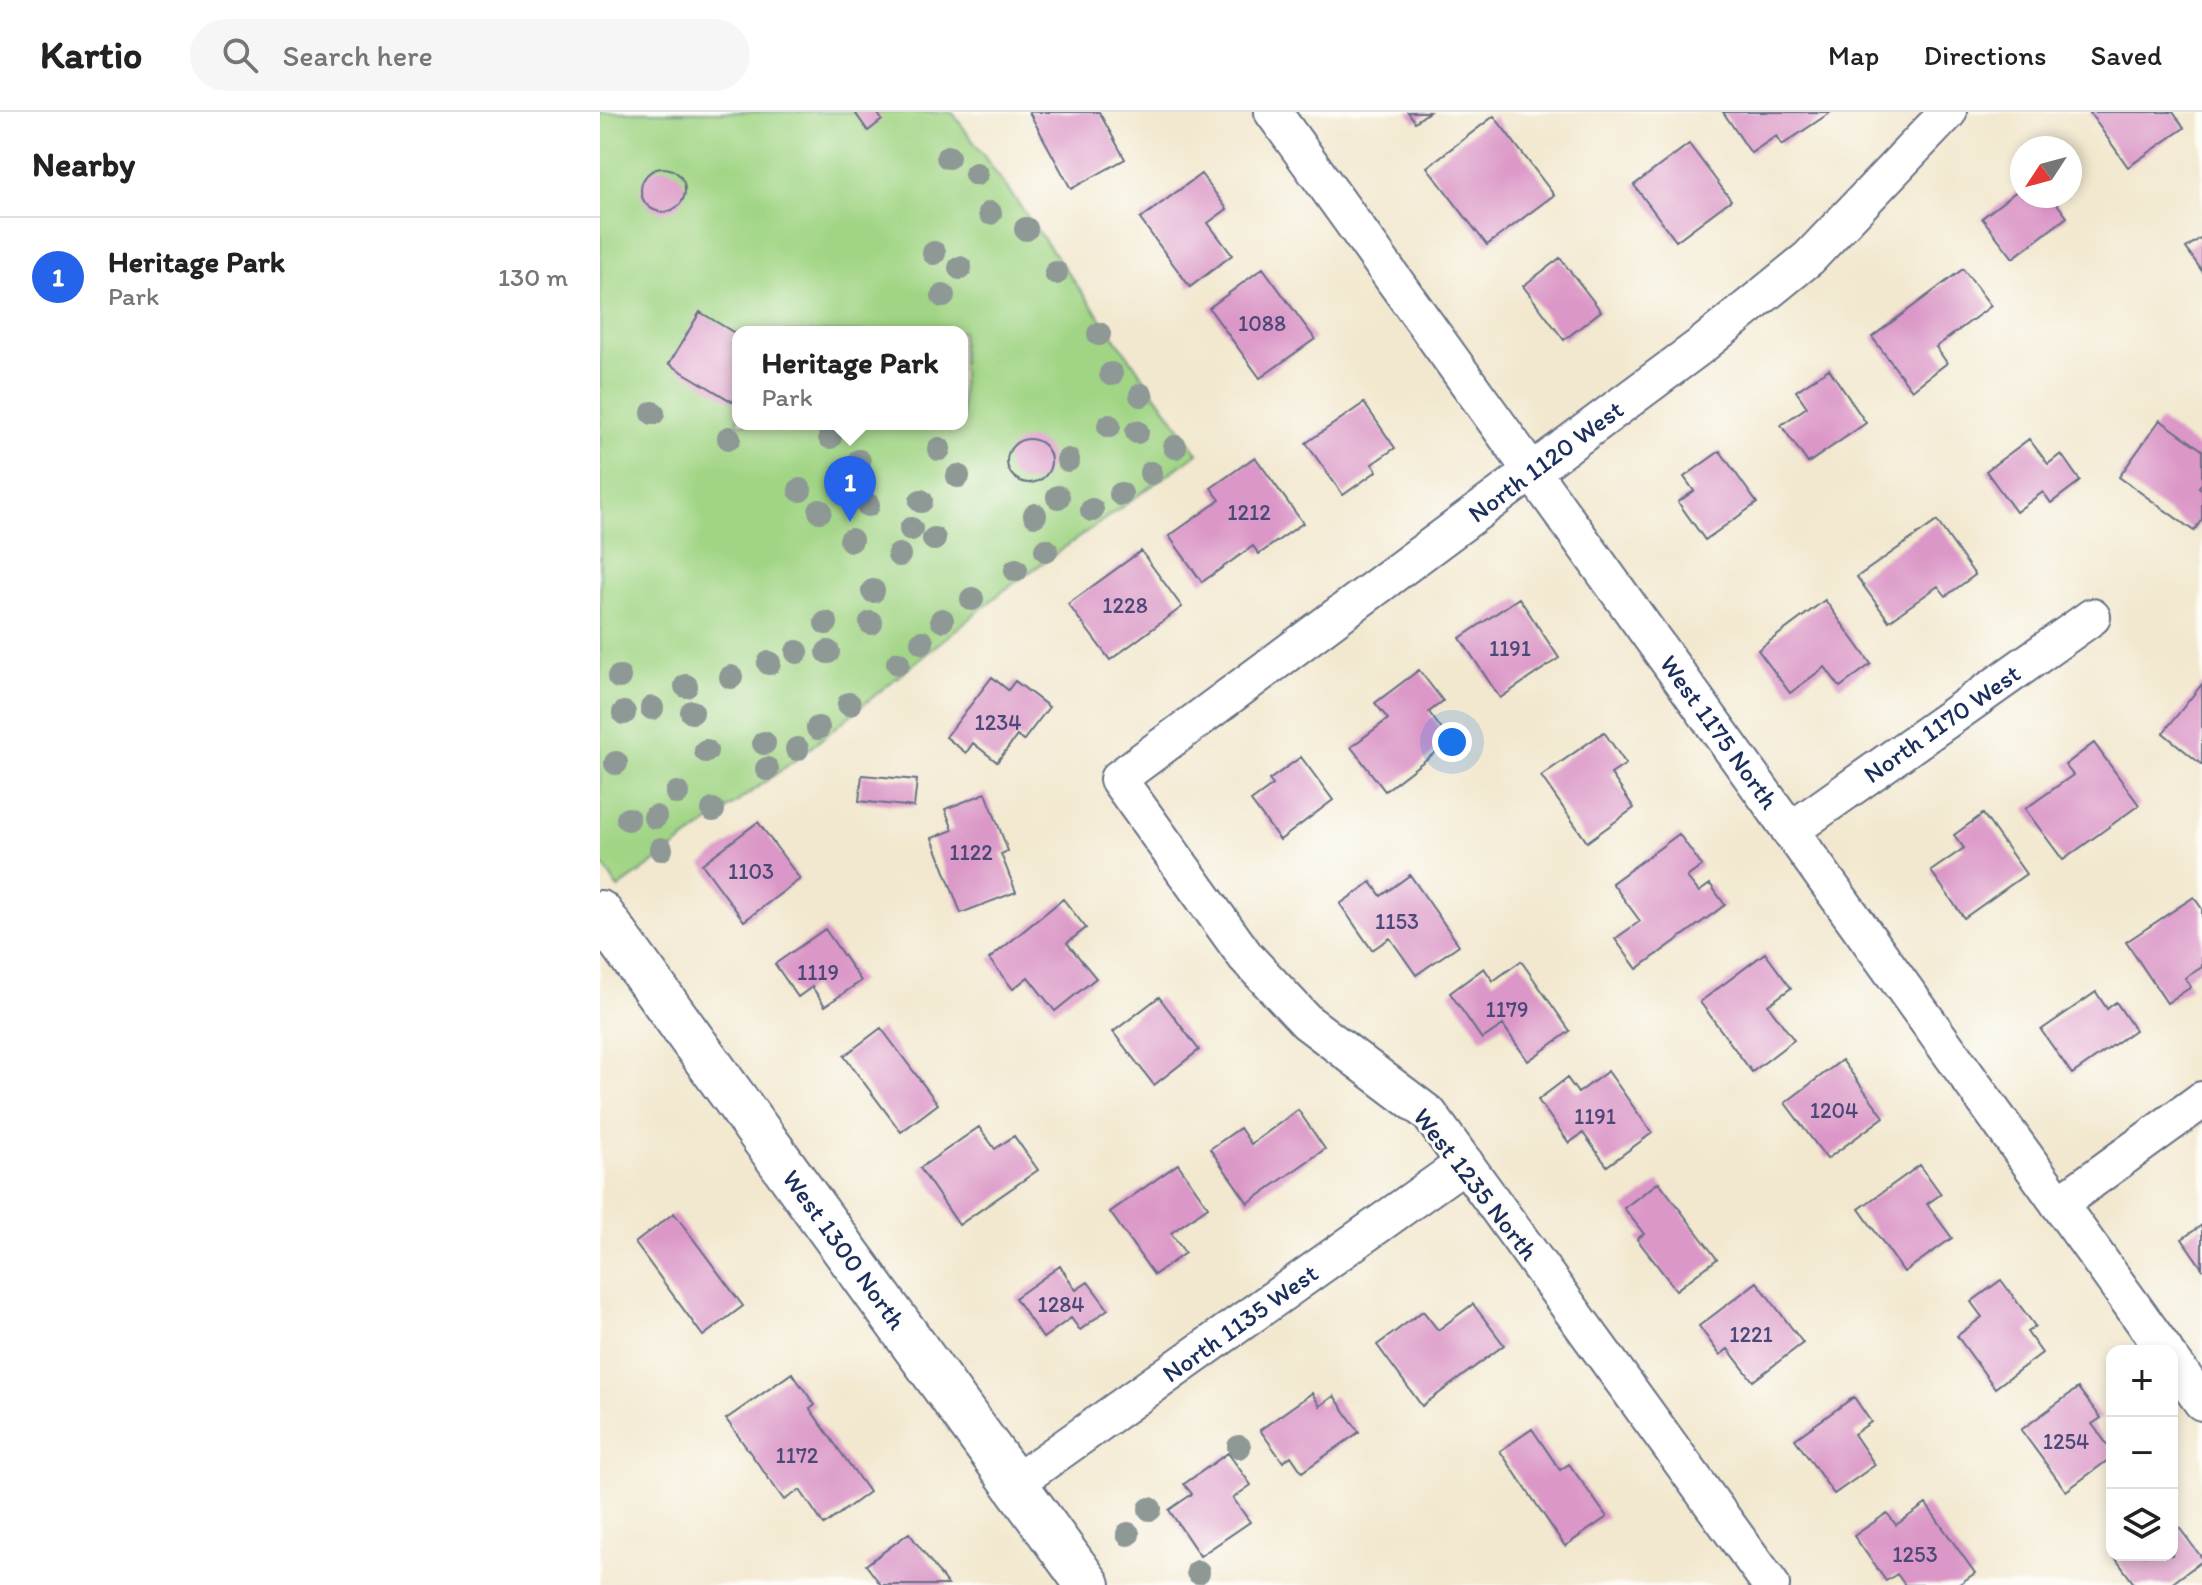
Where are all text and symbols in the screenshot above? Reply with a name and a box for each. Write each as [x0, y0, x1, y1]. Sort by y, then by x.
search box [190, 19, 750, 91]
text: Kartio [40, 32, 142, 78]
icon: search [218, 33, 262, 77]
text: Search here [282, 37, 433, 74]
text: Map [1828, 38, 1879, 72]
text: Directions [1923, 38, 2047, 72]
text: Saved [2091, 38, 2162, 72]
north arrow [2010, 136, 2082, 208]
text: Nearby [32, 144, 135, 185]
text: Heritage Park [108, 243, 285, 280]
text: 1 [52, 261, 64, 293]
text: 130 m [498, 261, 568, 293]
text: Park [108, 280, 159, 312]
house number: 1088 [1238, 310, 1286, 337]
popup [732, 326, 968, 430]
text: Heritage Park [762, 344, 939, 381]
text: Park [762, 381, 813, 413]
street label: North 1120 West [1462, 393, 1630, 529]
pin: 1 [824, 456, 876, 522]
house number: 1212 [1227, 499, 1271, 526]
house number: 1228 [1102, 592, 1148, 619]
house number: 1191 [1489, 635, 1531, 662]
street label: West 1175 North [1653, 649, 1786, 815]
street label: North 1170 West [1857, 657, 2027, 790]
house number: 1234 [975, 709, 1022, 736]
your location [1432, 722, 1472, 762]
house number: 1122 [949, 839, 993, 866]
house number: 1103 [728, 858, 774, 885]
house number: 1153 [1375, 908, 1419, 935]
house number: 1119 [797, 959, 839, 986]
house number: 1179 [1486, 996, 1528, 1023]
house number: 1204 [1810, 1097, 1858, 1124]
street label: West 1235 North [1406, 1101, 1546, 1267]
house number: 1191 [1574, 1103, 1616, 1130]
street label: West 1300 North [776, 1163, 913, 1336]
street label: North 1135 West [1156, 1257, 1324, 1389]
house number: 1284 [1037, 1291, 1085, 1318]
house number: 1221 [1729, 1321, 1773, 1348]
map controls [2106, 1345, 2178, 1561]
button: + [2106, 1345, 2178, 1417]
button: − [2106, 1417, 2178, 1489]
house number: 1254 [2043, 1428, 2089, 1455]
house number: 1172 [776, 1442, 819, 1469]
button: layers [2106, 1489, 2178, 1561]
house number: 1253 [1892, 1541, 1938, 1568]

